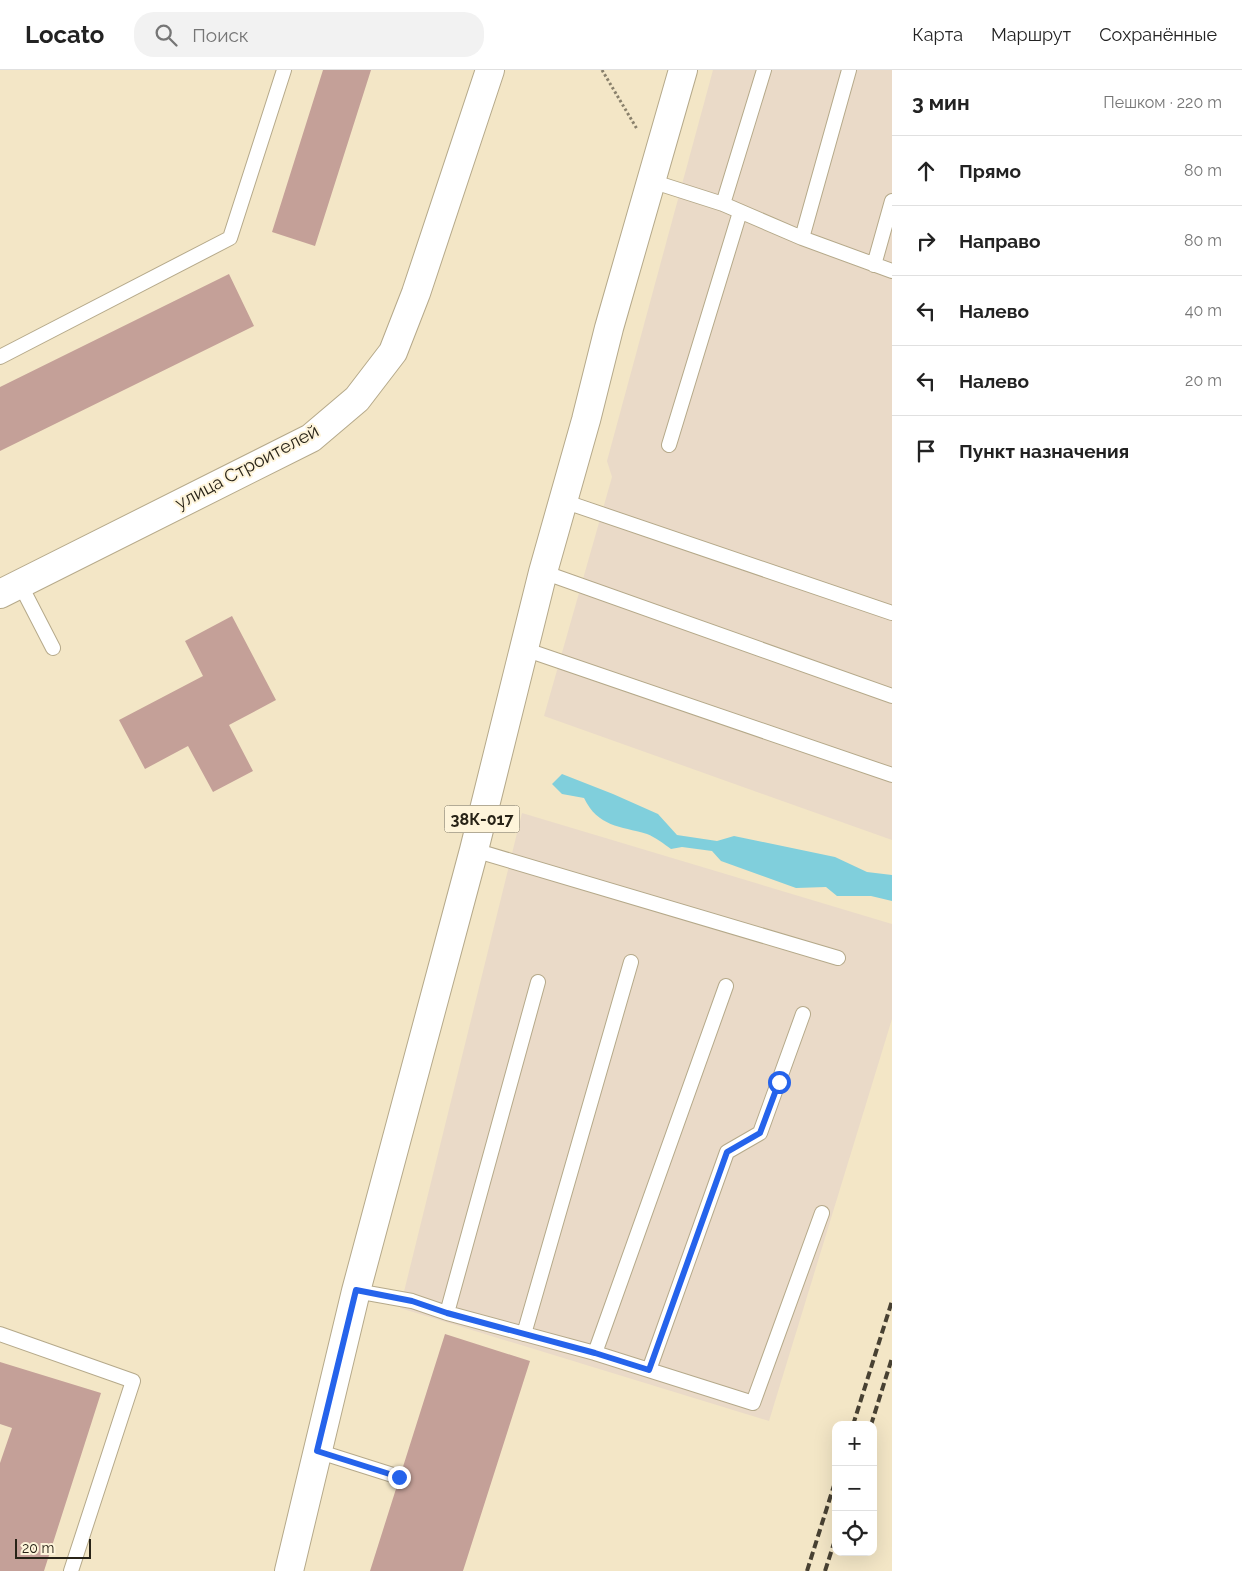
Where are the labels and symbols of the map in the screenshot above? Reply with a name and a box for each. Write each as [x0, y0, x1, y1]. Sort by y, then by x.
street label: улица Строителей [171, 420, 322, 513]
road number: 38К-017 [444, 806, 520, 832]
route start [768, 1071, 791, 1094]
route end [388, 1466, 411, 1489]
scale bar [15, 1536, 91, 1559]

